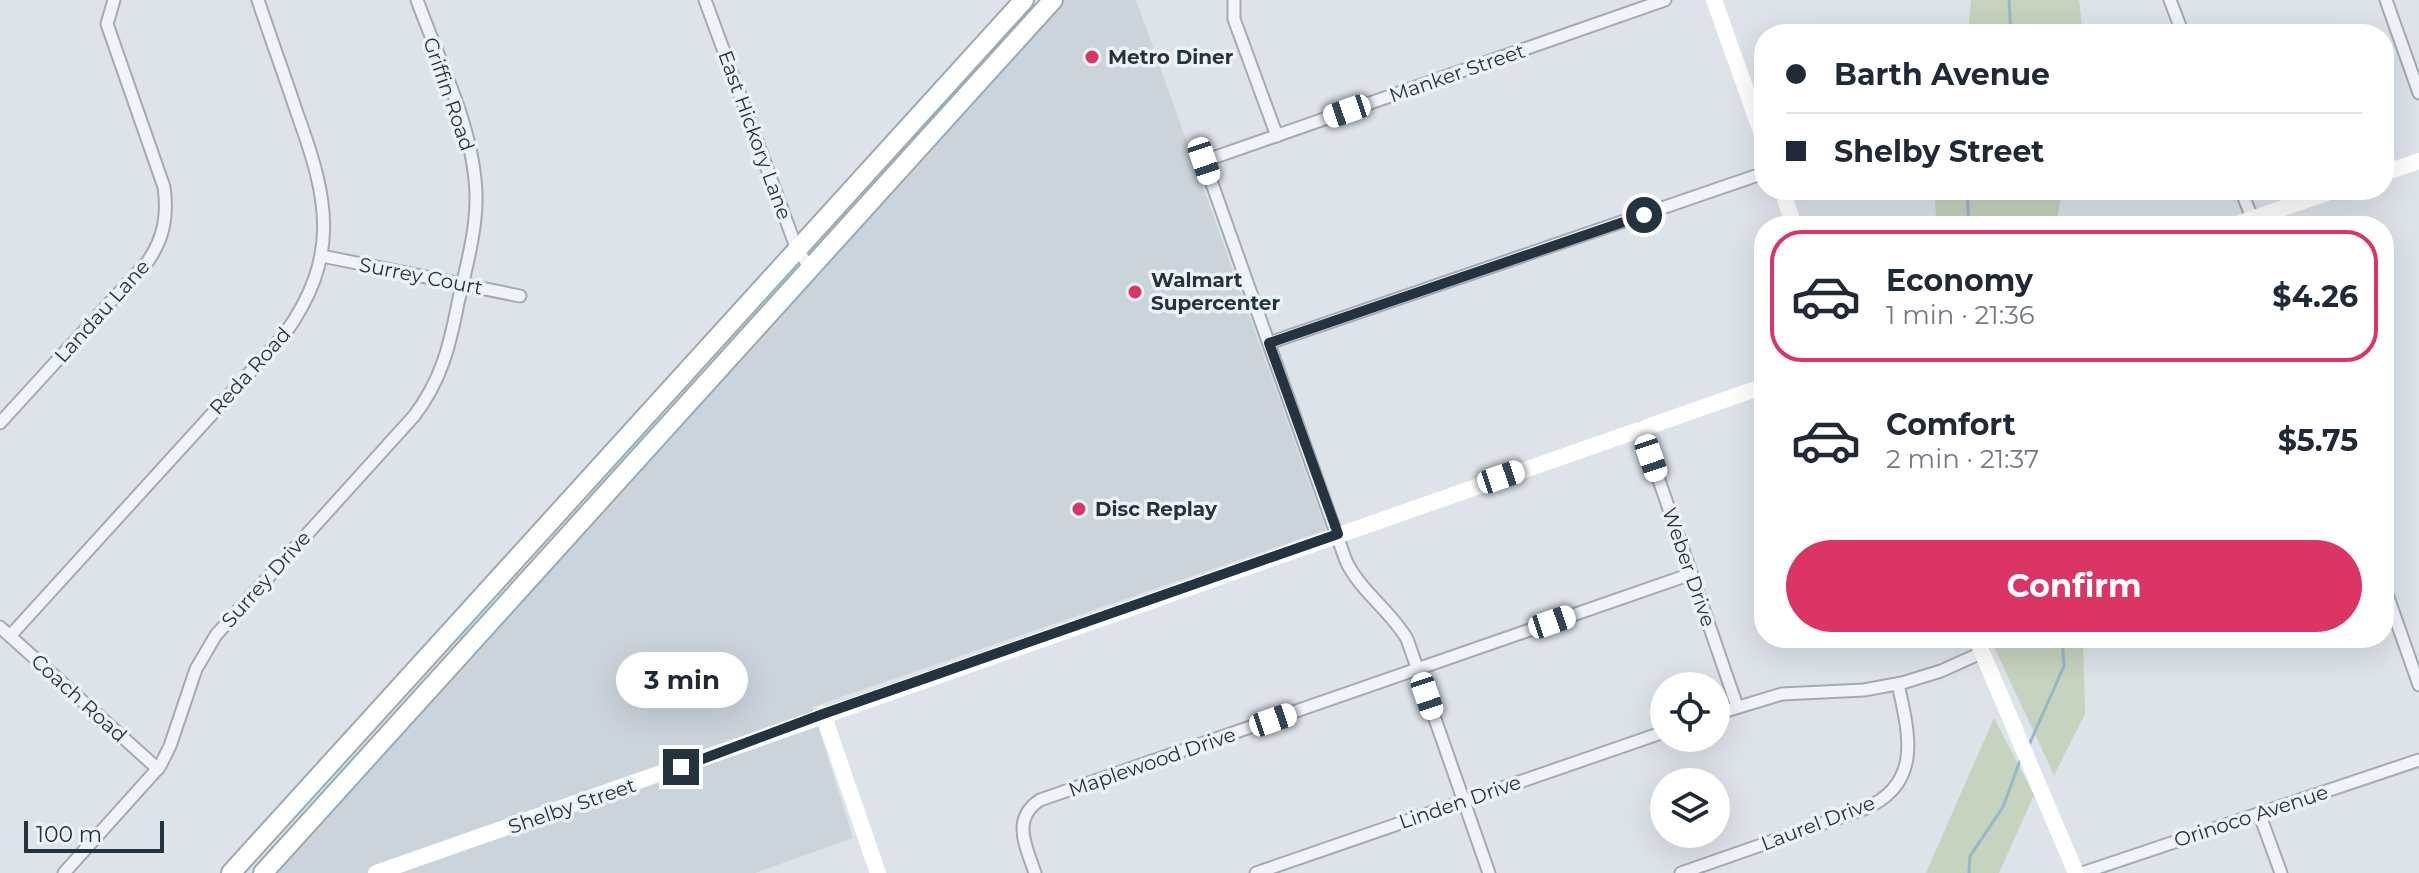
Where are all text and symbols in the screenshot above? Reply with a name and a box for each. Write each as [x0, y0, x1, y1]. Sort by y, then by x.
street label: Griffin Road [418, 34, 480, 154]
street label: Manker Street [1386, 39, 1528, 107]
place label: Metro Diner [1108, 45, 1234, 69]
street label: East Hickory Lane [713, 47, 797, 223]
marker: Metro Diner [1083, 48, 1101, 66]
text: Barth Avenue [1834, 56, 2050, 93]
car [1320, 92, 1374, 130]
text: Shelby Street [1834, 133, 2044, 170]
car [1185, 134, 1223, 188]
route start [1626, 197, 1662, 233]
street label: Surrey Court [357, 252, 485, 300]
street label: Landau Lane [49, 255, 155, 367]
icon: car [1790, 260, 1862, 332]
text: Economy [1886, 262, 2033, 299]
place label: Walmart Supercenter [1151, 268, 1280, 315]
text: $4.26 [2272, 278, 2358, 315]
marker: Walmart Supercenter [1126, 283, 1144, 301]
text: 1 min · 21:36 [1886, 299, 2035, 331]
street label: Reda Road [204, 322, 296, 420]
icon: car [1790, 404, 1862, 476]
text: Comfort [1886, 406, 2016, 443]
text: $5.75 [2278, 422, 2358, 459]
car [1632, 431, 1670, 485]
text: 2 min · 21:37 [1886, 443, 2039, 475]
car [1474, 458, 1528, 496]
place label: Disc Replay [1095, 497, 1218, 521]
marker: Disc Replay [1070, 500, 1088, 518]
street label: Weber Drive [1657, 504, 1721, 630]
street label: Surrey Drive [216, 526, 316, 632]
button: Confirm [1786, 540, 2362, 632]
car [1525, 603, 1579, 641]
street label: Coach Road [26, 649, 132, 747]
callout: 3 min [615, 651, 747, 707]
text: 3 min [644, 664, 720, 696]
car [1408, 669, 1446, 723]
map controls [1650, 672, 1730, 848]
button: locate [1650, 672, 1730, 752]
car [1246, 701, 1300, 739]
street label: Maplewood Drive [1065, 722, 1239, 802]
route end [663, 749, 699, 785]
button: layers [1650, 768, 1730, 848]
street label: Linden Drive [1396, 770, 1524, 834]
street label: Shelby Street [505, 773, 639, 839]
street label: Orinoco Avenue [2171, 780, 2331, 852]
street label: Laurel Drive [1758, 790, 1878, 856]
scale bar [24, 817, 164, 853]
text: 100 m [36, 821, 102, 848]

